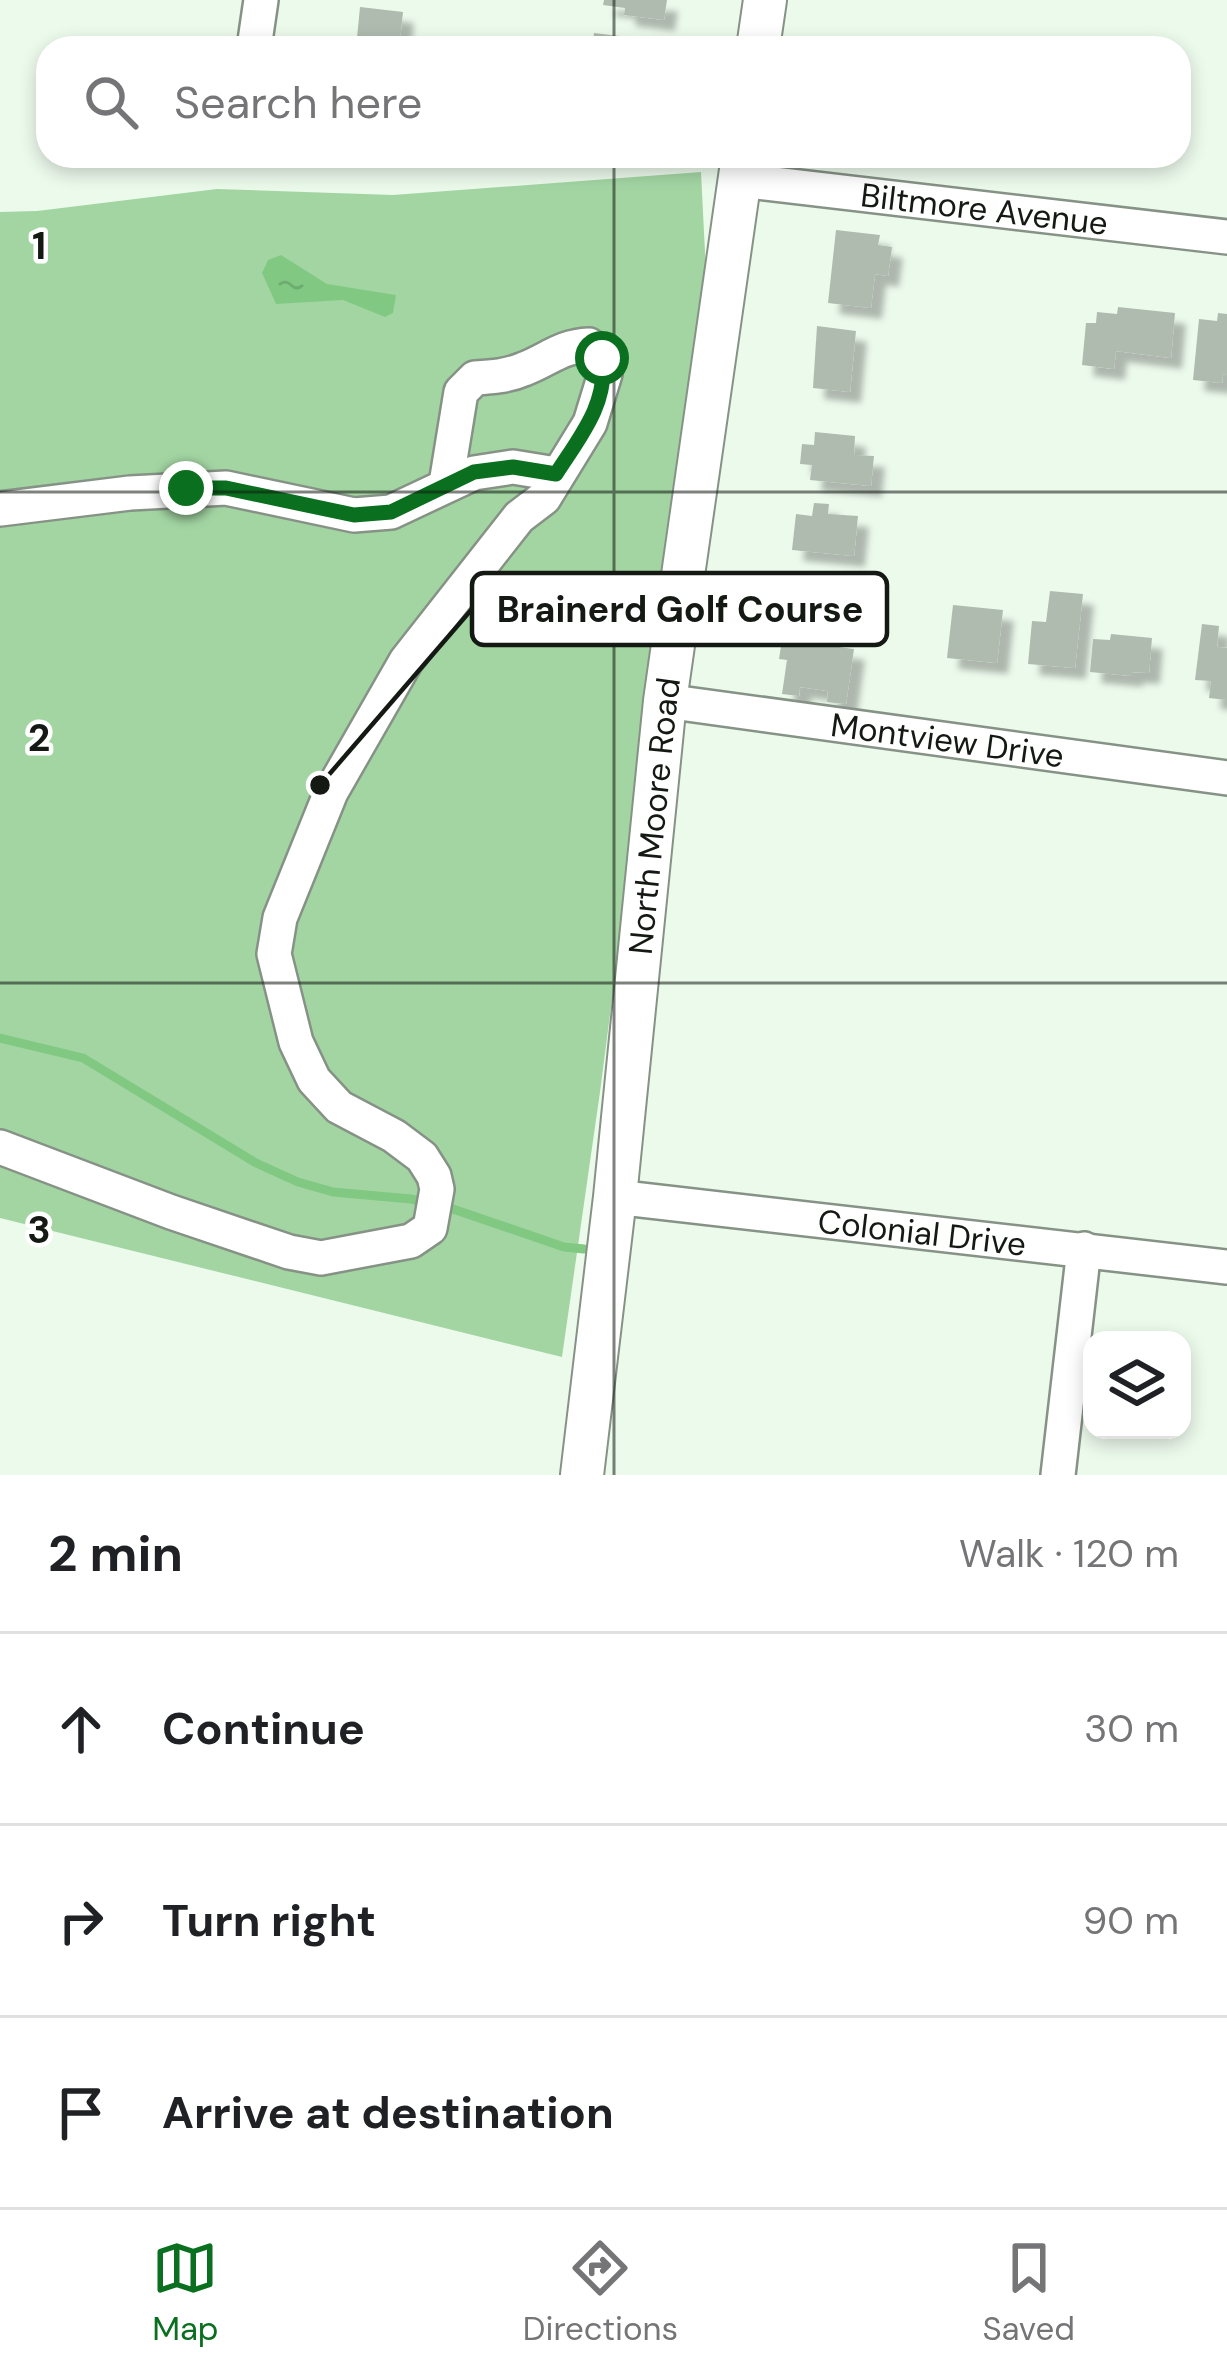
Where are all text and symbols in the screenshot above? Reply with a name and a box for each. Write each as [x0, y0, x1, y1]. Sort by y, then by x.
search box [36, 36, 1191, 168]
icon: search [78, 69, 144, 135]
text: Search here [174, 73, 422, 132]
street label: Biltmore Avenue [858, 173, 1110, 244]
text: 1 [32, 220, 46, 271]
route start [575, 331, 629, 385]
route end [159, 461, 213, 515]
callout: Brainerd Golf Course [472, 573, 887, 645]
text: Brainerd Golf Course [497, 586, 863, 633]
street label: North Moore Road [618, 675, 690, 956]
street label: Montview Drive [828, 702, 1067, 777]
text: 2 [28, 712, 50, 763]
street label: Colonial Drive [816, 1199, 1028, 1265]
text: 3 [27, 1204, 51, 1255]
map controls [1083, 1331, 1191, 1439]
button: layers [1083, 1331, 1191, 1439]
text: 2 min [48, 1520, 183, 1587]
text: Walk · 120 m [959, 1528, 1179, 1579]
icon: ahead [48, 1696, 114, 1762]
text: Continue [162, 1699, 365, 1758]
text: 30 m [1084, 1703, 1179, 1754]
icon: right [48, 1888, 114, 1954]
text: Turn right [162, 1891, 376, 1950]
text: 90 m [1083, 1895, 1179, 1946]
icon: arrive [48, 2080, 114, 2146]
text: Arrive at destination [162, 2083, 614, 2142]
tab: Map [152, 2235, 219, 2350]
tab: Directions [523, 2235, 678, 2350]
tab: Saved [982, 2235, 1075, 2350]

